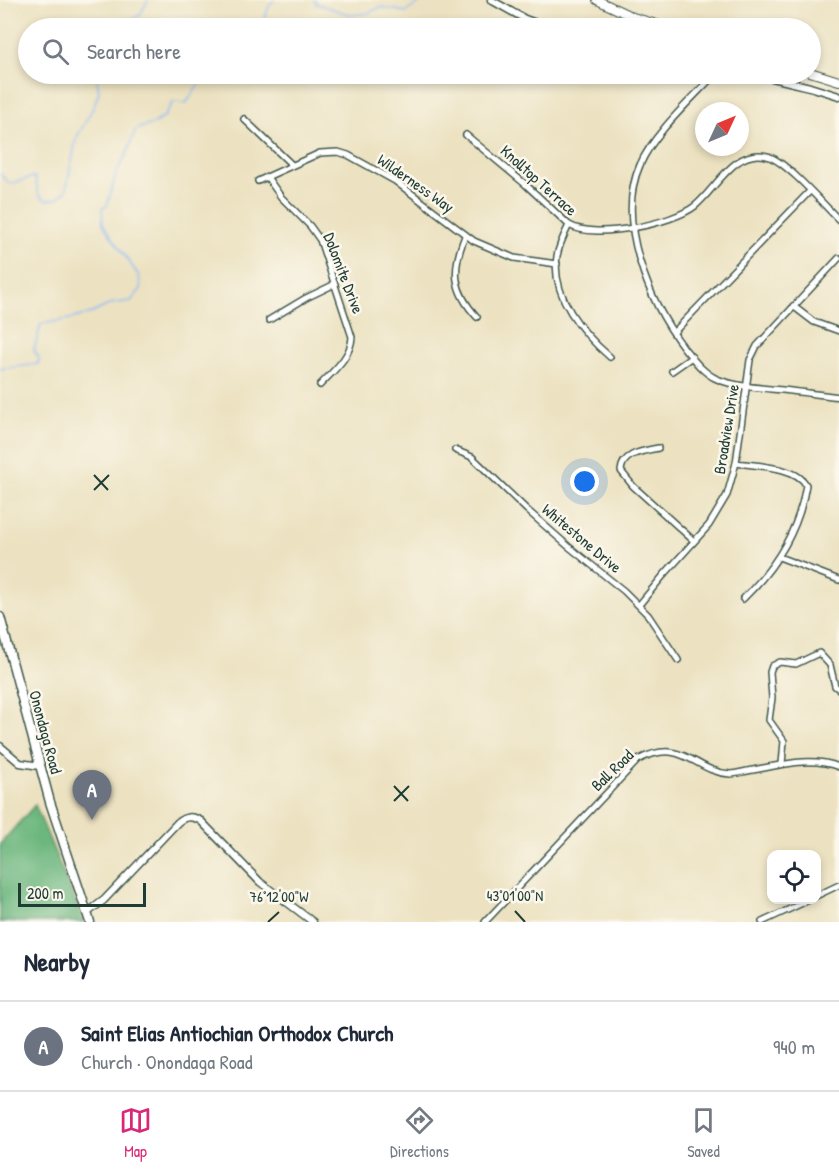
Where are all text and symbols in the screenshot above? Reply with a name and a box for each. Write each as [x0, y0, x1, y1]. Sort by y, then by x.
search box [18, 18, 821, 84]
icon: search [39, 35, 72, 68]
text: Search here [87, 36, 181, 66]
north arrow [695, 102, 749, 156]
street label: Knolltop Terrace [496, 140, 583, 221]
street label: Wilderness Way [373, 148, 459, 218]
street label: Dolomite Drive [319, 229, 370, 317]
street label: Broadview Drive [708, 382, 744, 476]
your location [570, 467, 599, 496]
street label: Whitestone Drive [538, 498, 627, 578]
street label: Onondaga Road [24, 688, 68, 776]
street label: Ball Road [586, 744, 638, 796]
pin: A [72, 770, 112, 820]
map controls [767, 850, 821, 904]
button: locate [767, 850, 821, 904]
scale bar [18, 880, 146, 908]
text: 200 m [27, 882, 63, 904]
text: 43°01'00"N [487, 885, 543, 906]
text: 76°12'00"W [249, 886, 309, 907]
text: Nearby [24, 944, 90, 979]
text: Saint Elias Antiochian Orthodox Church [81, 1018, 393, 1048]
text: A [39, 1033, 48, 1060]
text: 940 m [773, 1033, 815, 1060]
text: Church · Onondaga Road [81, 1048, 252, 1075]
tab: Map [119, 1104, 152, 1162]
tab: Directions [390, 1104, 449, 1162]
tab: Saved [687, 1104, 720, 1162]

